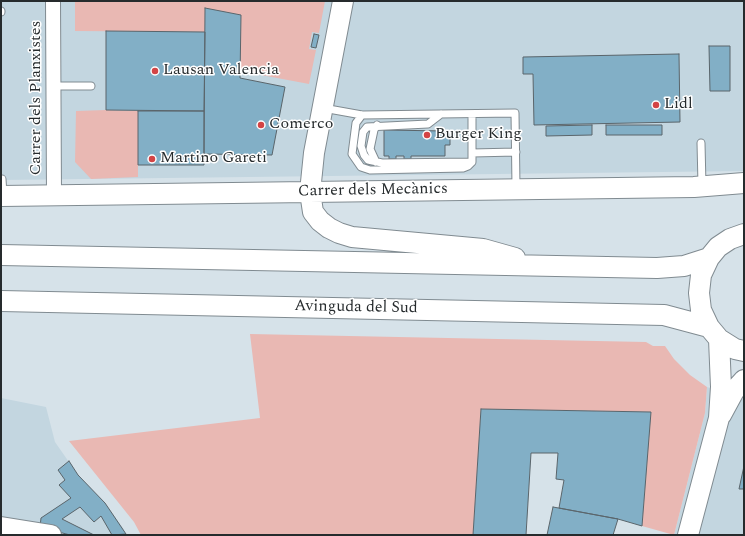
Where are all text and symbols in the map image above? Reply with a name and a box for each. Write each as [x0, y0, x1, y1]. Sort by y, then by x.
street label: Carrer dels Planxistes [27, 21, 47, 175]
place label: Lausan Valencia [163, 61, 279, 81]
marker: Lausan Valencia [150, 66, 160, 76]
place label: Lidl [664, 95, 693, 115]
marker: Lidl [651, 100, 661, 110]
place label: Comerco [269, 115, 333, 135]
marker: Comerco [256, 120, 266, 130]
place label: Burger King [435, 125, 522, 145]
marker: Burger King [422, 130, 432, 140]
place label: Martino Gareti [160, 149, 267, 169]
marker: Martino Gareti [147, 154, 157, 164]
street label: Carrer dels Mecànics [298, 180, 448, 202]
street label: Avinguda del Sud [294, 297, 418, 319]

